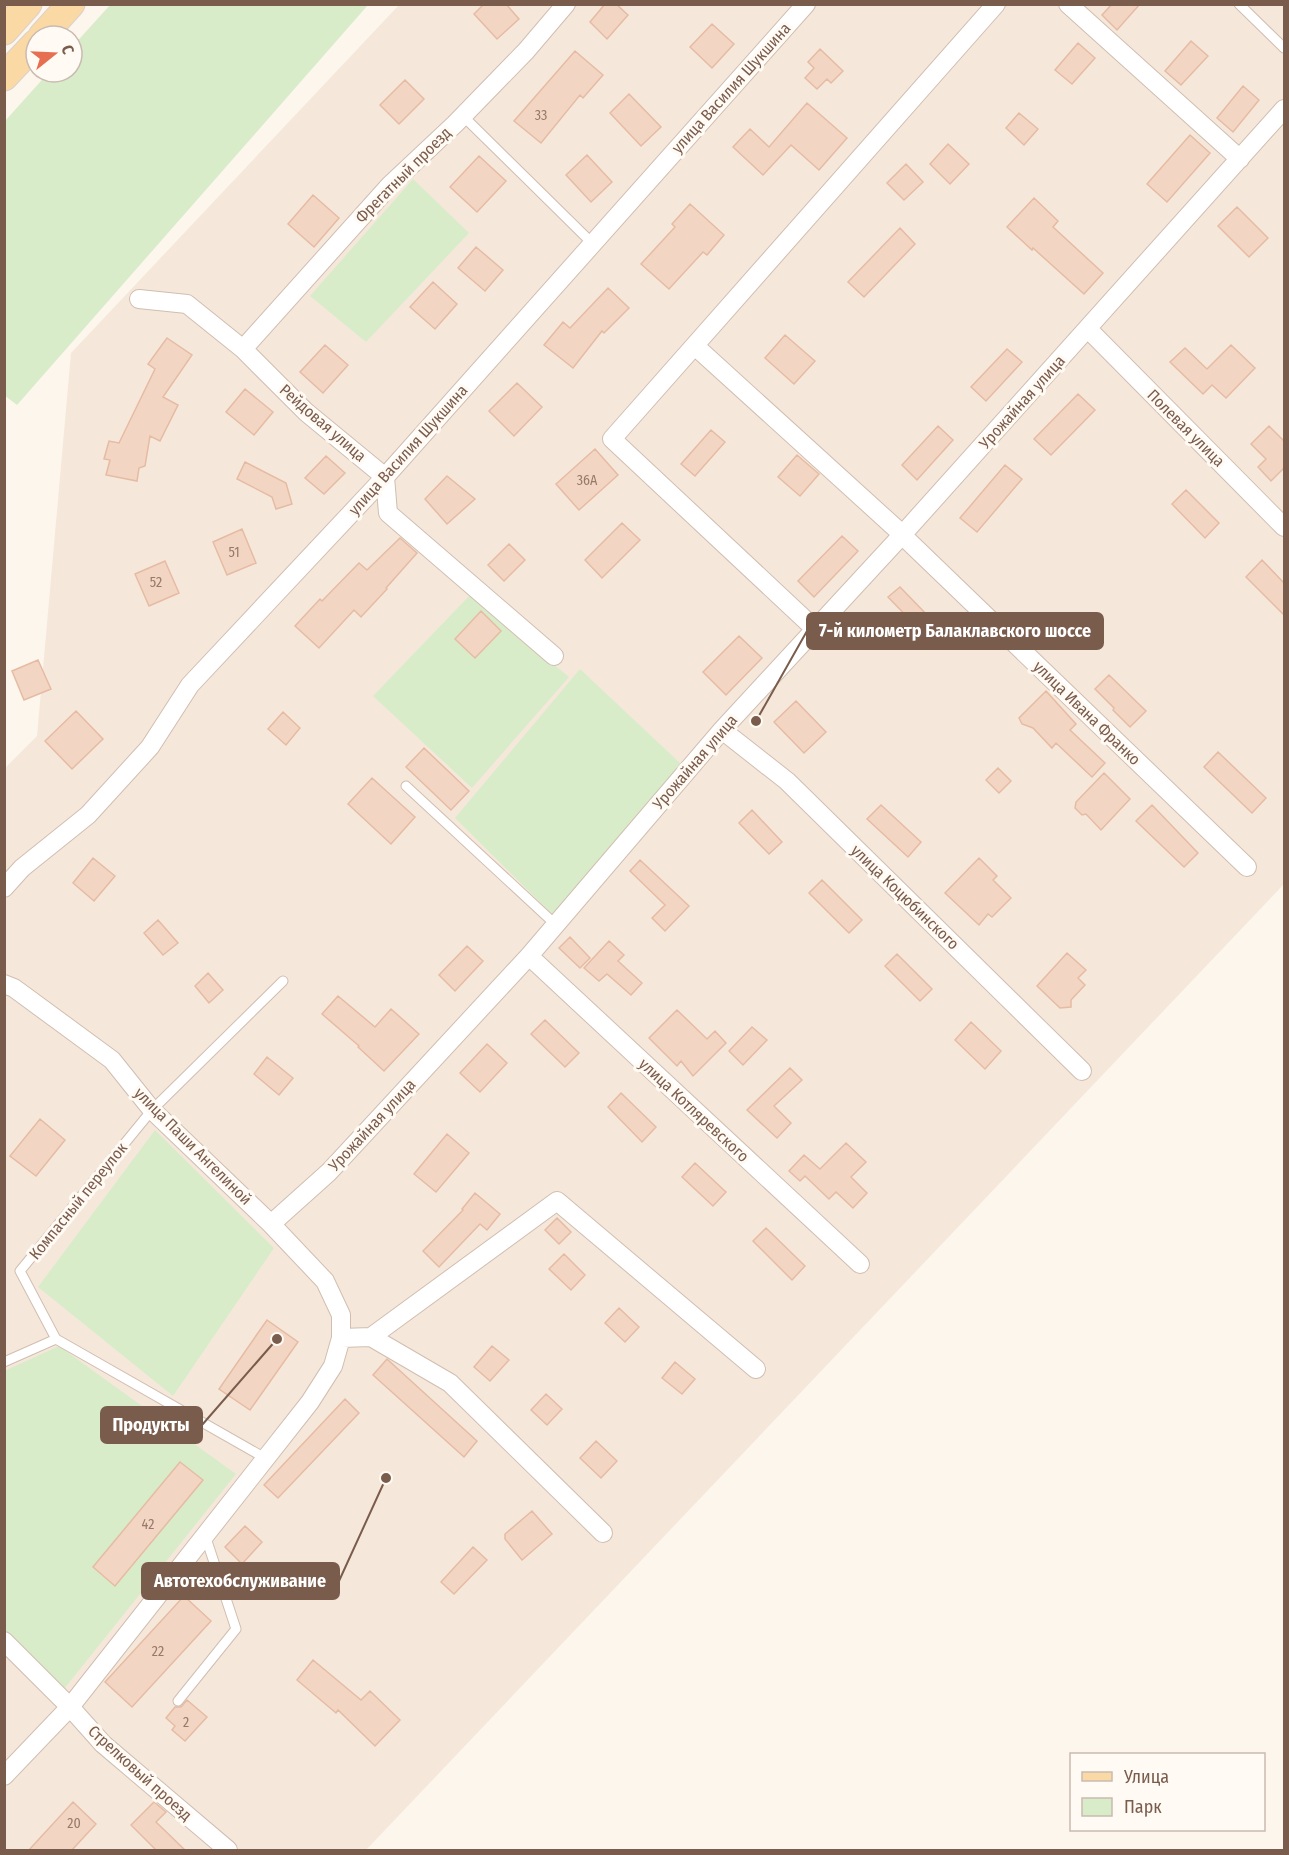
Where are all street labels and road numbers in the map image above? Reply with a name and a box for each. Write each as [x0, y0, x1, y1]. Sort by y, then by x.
street label: улица Василия Шукшина [668, 19, 795, 157]
street label: Фрегатный проезд [351, 123, 455, 227]
street label: Урожайная улица [974, 351, 1069, 453]
street label: Рейдовая улица [276, 380, 370, 466]
street label: улица Василия Шукшина [345, 381, 472, 519]
street label: Полевая улица [1143, 385, 1229, 471]
street label: улица Ивана Франко [1029, 657, 1145, 769]
street label: Урожайная улица [648, 711, 741, 814]
street label: улица Коцюбинского [847, 841, 963, 953]
street label: улица Котляревского [635, 1054, 753, 1166]
street label: Урожайная улица [324, 1075, 420, 1176]
street label: улица Паши Ангелиной [130, 1083, 256, 1209]
street label: Компасный переулок [25, 1138, 131, 1263]
street label: Стрелковый проезд [84, 1721, 196, 1825]

